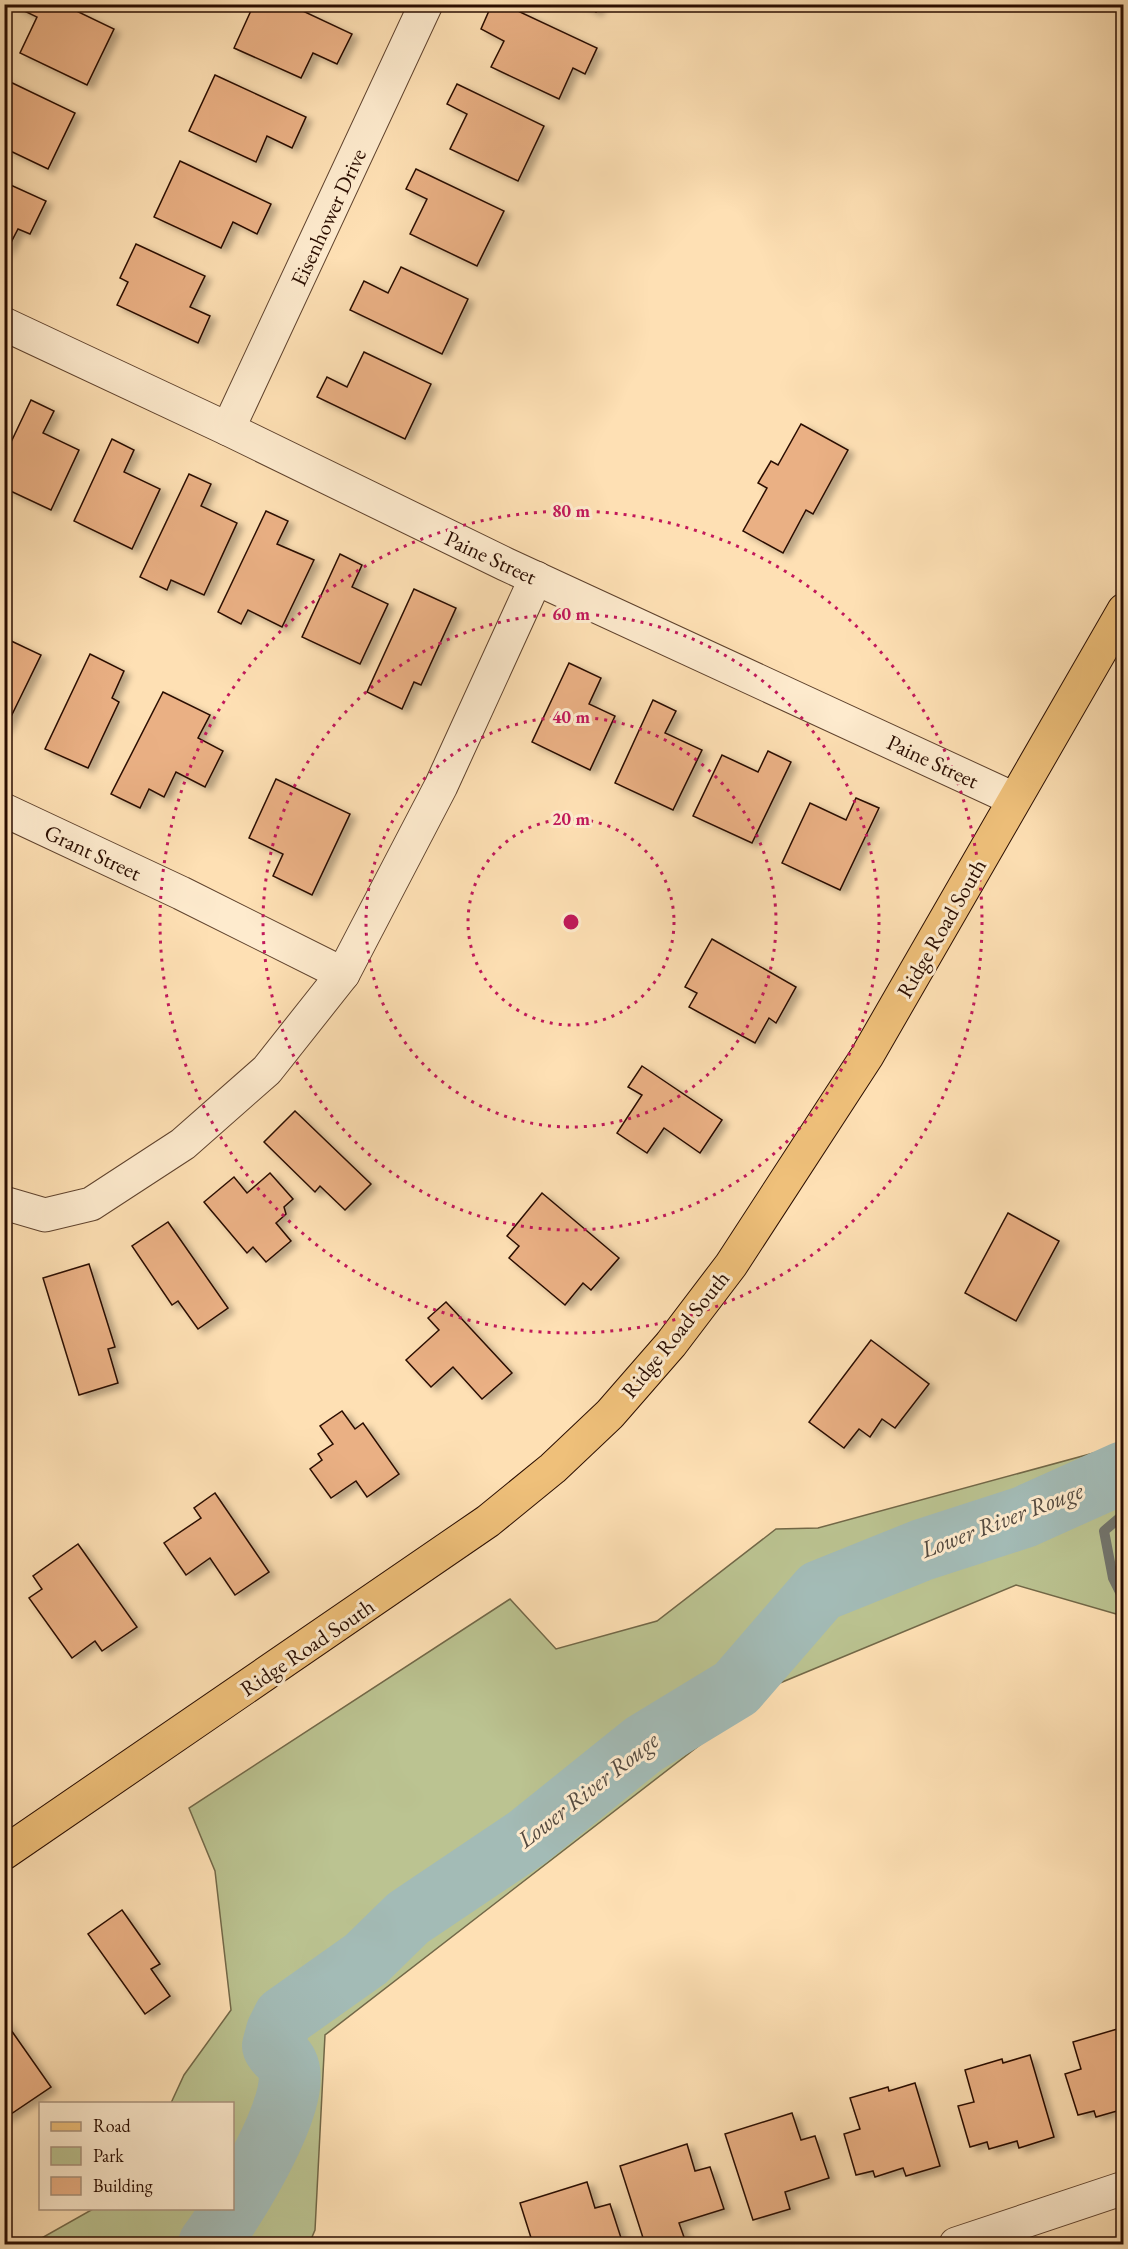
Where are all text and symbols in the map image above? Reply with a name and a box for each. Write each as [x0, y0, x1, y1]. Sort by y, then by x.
street label: Eisenhower Drive [284, 143, 373, 291]
text: 80 m [552, 499, 590, 522]
street label: Paine Street [440, 524, 541, 591]
text: 60 m [552, 602, 590, 625]
text: 40 m [552, 705, 590, 728]
street label: Paine Street [882, 728, 983, 795]
text: 20 m [552, 807, 590, 830]
street label: Grant Street [40, 817, 146, 887]
street label: Ridge Road South [890, 853, 993, 1003]
centre of rings [561, 912, 581, 932]
street label: Ridge Road South [615, 1265, 736, 1404]
water label: Lower River Rouge [915, 1474, 1088, 1565]
street label: Ridge Road South [234, 1592, 380, 1703]
water label: Lower River Rouge [510, 1724, 665, 1855]
legend [39, 2102, 234, 2210]
text: Road [93, 2114, 132, 2137]
text: Park [93, 2144, 124, 2167]
text: Building [93, 2174, 153, 2197]

